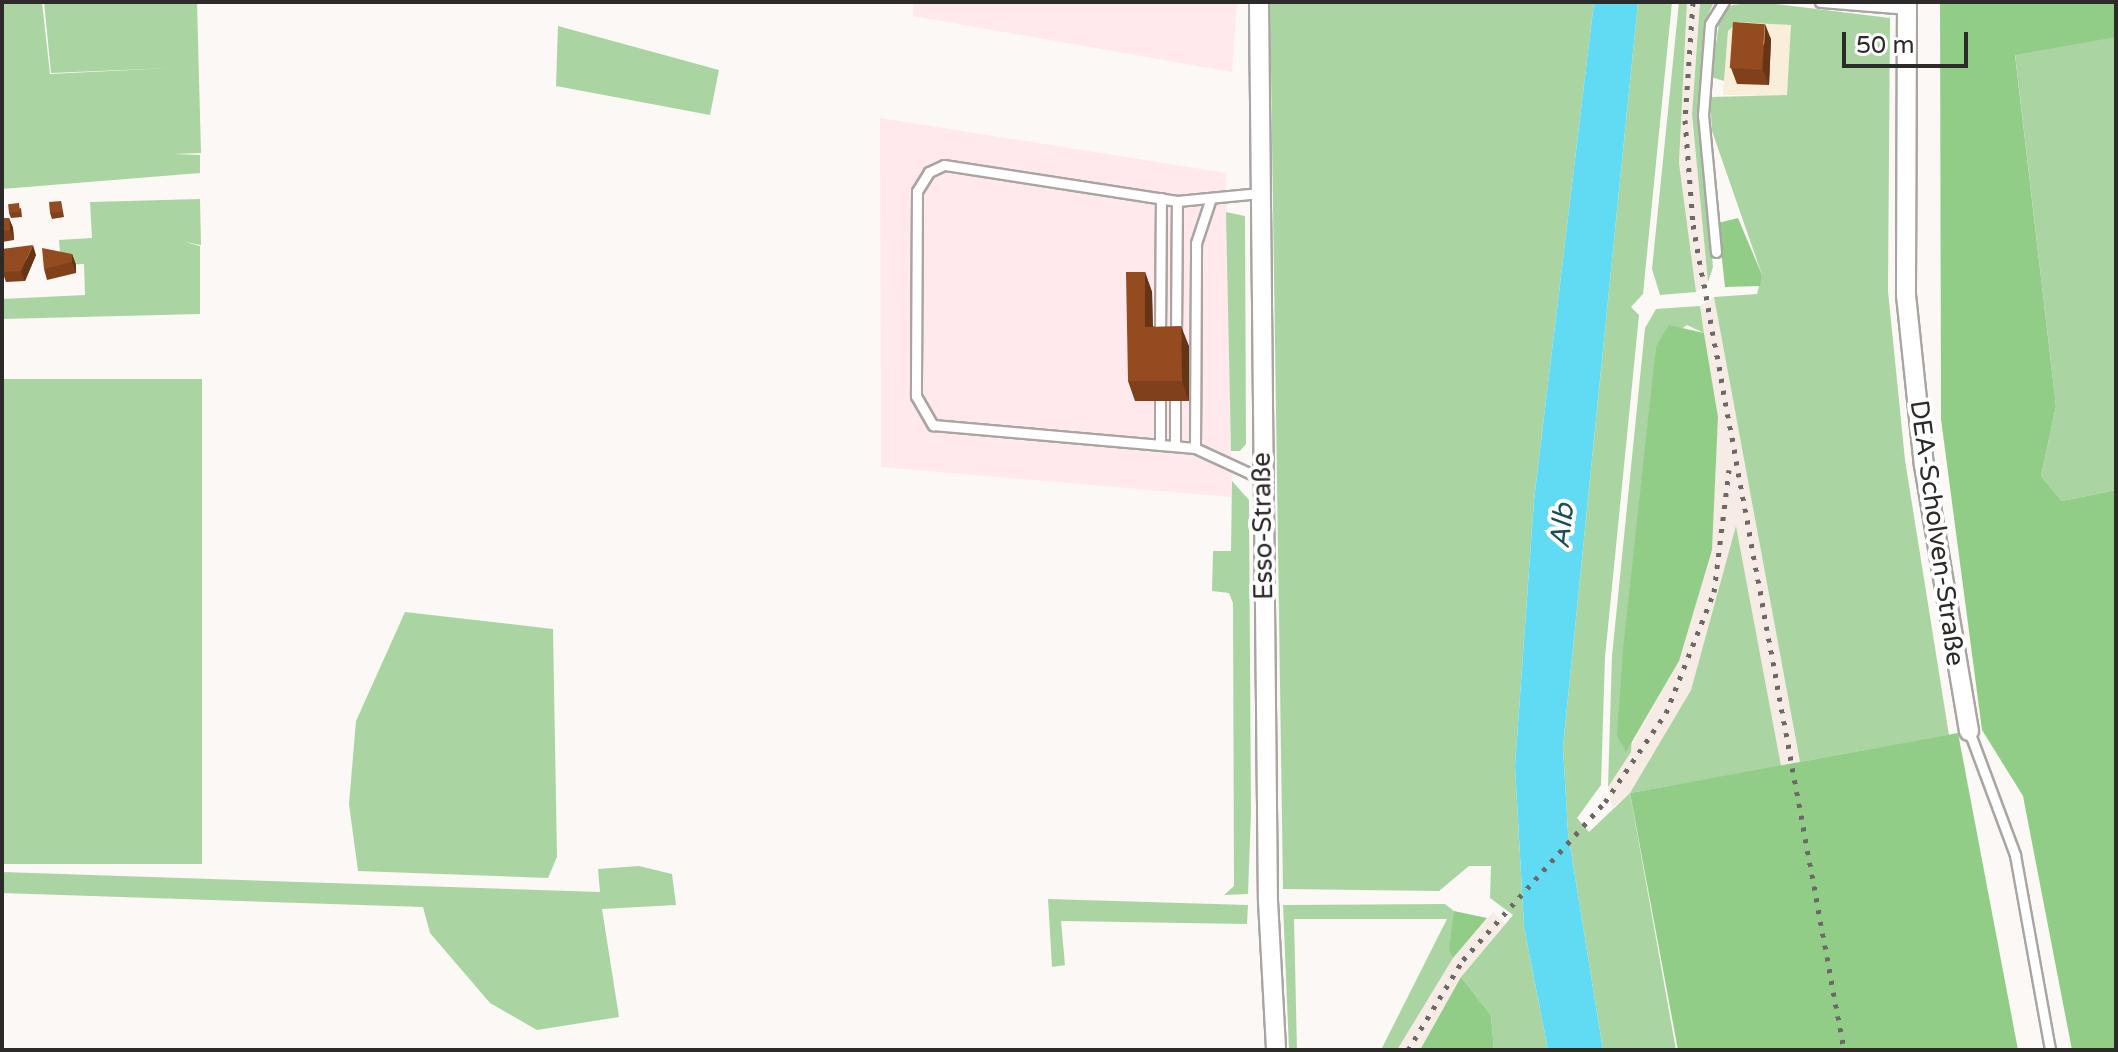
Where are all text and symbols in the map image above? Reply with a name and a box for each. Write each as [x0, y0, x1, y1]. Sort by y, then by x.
scale bar [1846, 16, 1972, 66]
text: 50 m [1856, 31, 1914, 60]
street label: DEA-Scholven-Straße [1903, 398, 1971, 668]
street label: Esso-Straße [1246, 452, 1280, 600]
water label: Alb [1543, 502, 1581, 550]

